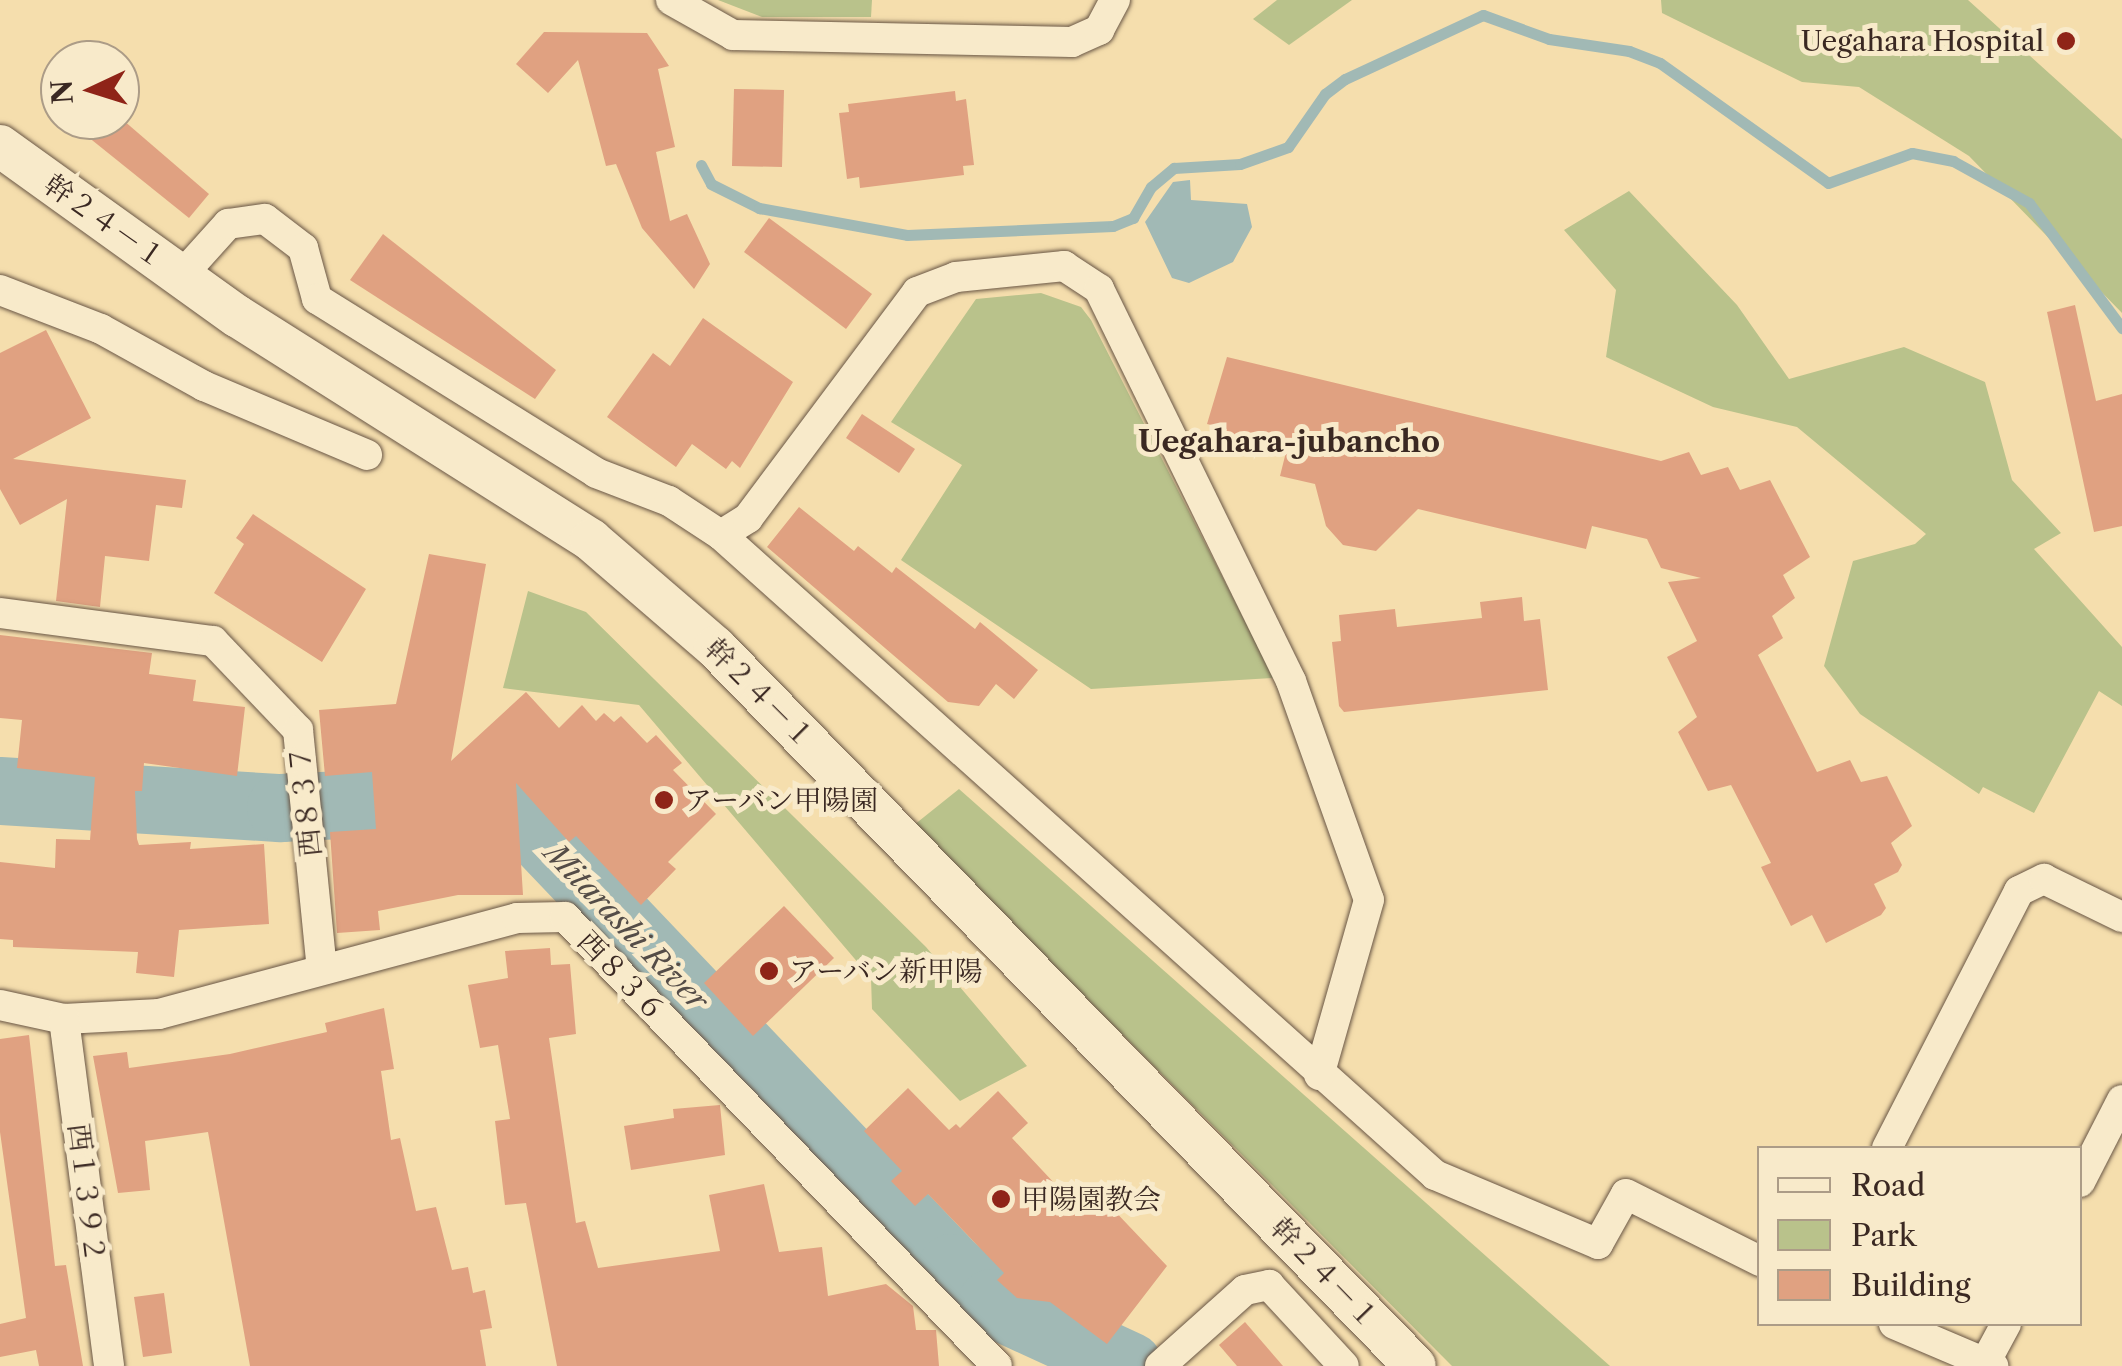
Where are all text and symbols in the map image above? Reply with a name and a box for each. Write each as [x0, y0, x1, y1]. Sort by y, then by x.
place label: Uegahara Hospital [1800, 24, 2044, 58]
marker: Uegahara Hospital [2053, 28, 2079, 54]
north arrow [40, 40, 140, 140]
text: N [44, 79, 80, 105]
street label: 幹２４－１ [38, 167, 172, 275]
district label: Uegahara-jubancho [1138, 424, 1440, 460]
street label: 幹２４－１ [699, 632, 821, 754]
street label: 西８３７ [282, 744, 328, 858]
place label: アーバン甲陽園 [684, 783, 879, 817]
marker: アーバン甲陽園 [653, 789, 675, 811]
water label: Mitarashi River [537, 836, 715, 1018]
street label: 西８３６ [571, 924, 673, 1028]
place label: アーバン新甲陽 [789, 954, 984, 988]
marker: アーバン新甲陽 [758, 960, 780, 982]
street label: 西１３９２ [62, 1121, 112, 1265]
legend [1757, 1146, 2082, 1326]
text: Road [1851, 1167, 1925, 1204]
place label: 甲陽園教会 [1021, 1182, 1161, 1216]
marker: 甲陽園教会 [990, 1188, 1012, 1210]
street label: 幹２４－１ [1264, 1211, 1386, 1335]
text: Park [1851, 1217, 1916, 1254]
text: Building [1851, 1267, 1971, 1304]

